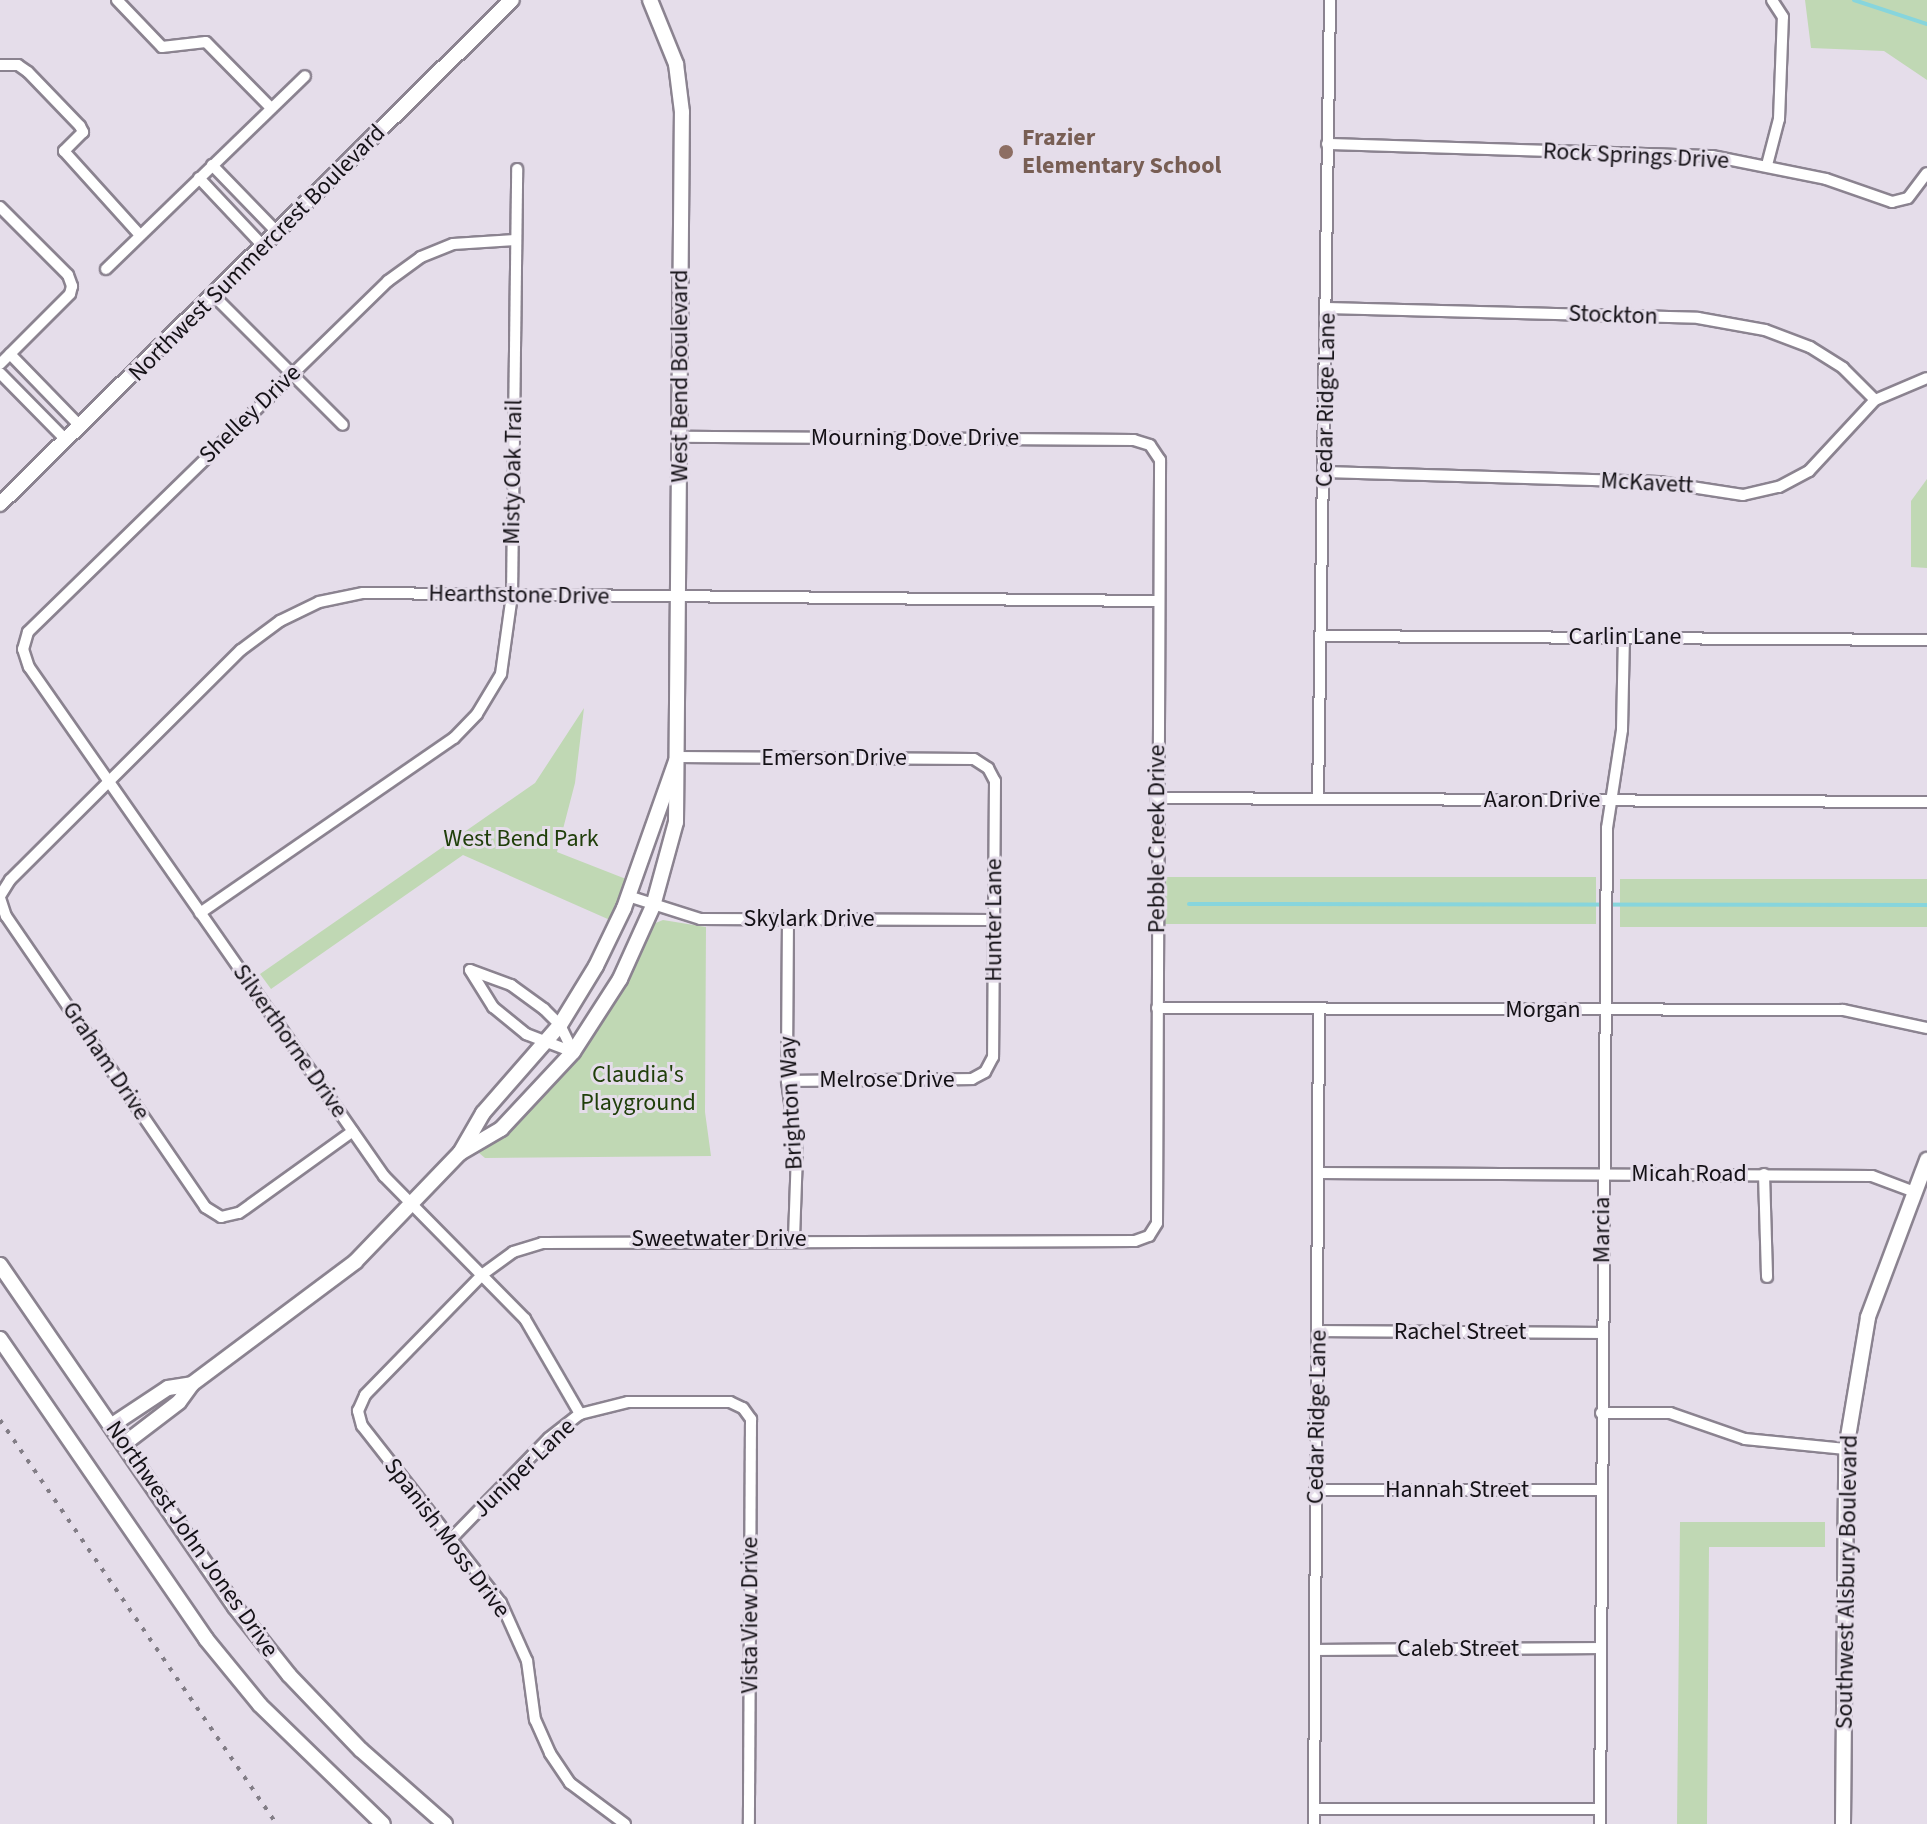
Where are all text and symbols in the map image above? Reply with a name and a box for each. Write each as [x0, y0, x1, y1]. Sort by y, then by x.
street label: Northwest Summercrest Boulevard [123, 119, 391, 387]
place label: Frazier Elementary School [1022, 124, 1221, 180]
street label: Rock Springs Drive [1542, 137, 1730, 175]
marker: Frazier Elementary School [997, 143, 1015, 161]
street label: West Bend Boulevard [666, 269, 694, 483]
street label: Stockton [1568, 299, 1658, 331]
street label: Cedar Ridge Lane [1310, 313, 1342, 487]
street label: Shelley Drive [193, 358, 307, 470]
street label: Misty Oak Trail [497, 399, 529, 545]
street label: Mourning Dove Drive [811, 424, 1019, 452]
street label: McKavett [1600, 466, 1694, 500]
street label: Hearthstone Drive [428, 579, 610, 611]
street label: Carlin Lane [1569, 623, 1681, 651]
street label: Emerson Drive [761, 744, 907, 772]
street label: Pebble Creek Drive [1143, 745, 1171, 933]
street label: Aaron Drive [1484, 786, 1600, 814]
park label: West Bend Park [443, 825, 599, 853]
street label: Hunter Lane [980, 858, 1008, 982]
street label: Skylark Drive [743, 905, 875, 933]
street label: Silverthorne Drive [226, 959, 354, 1123]
street label: Graham Drive [56, 996, 156, 1126]
street label: Morgan [1505, 996, 1581, 1024]
street label: Brighton Way [773, 1035, 809, 1171]
park label: Claudia's Playground [580, 1061, 696, 1117]
street label: Melrose Drive [819, 1066, 955, 1094]
street label: Micah Road [1631, 1160, 1747, 1188]
street label: Marcia [1588, 1197, 1616, 1263]
street label: Sweetwater Drive [631, 1225, 807, 1253]
street label: Rachel Street [1394, 1318, 1526, 1346]
street label: Cedar Ridge Lane [1301, 1330, 1333, 1504]
street label: Juniper Lane [467, 1412, 581, 1524]
street label: Northwest John Jones Drive [99, 1415, 285, 1663]
street label: Southwest Alsbury Boulevard [1830, 1434, 1864, 1730]
street label: Spanish Moss Drive [378, 1453, 516, 1623]
street label: Hannah Street [1385, 1476, 1529, 1504]
street label: Vista View Drive [736, 1537, 764, 1693]
street label: Caleb Street [1397, 1635, 1519, 1663]

